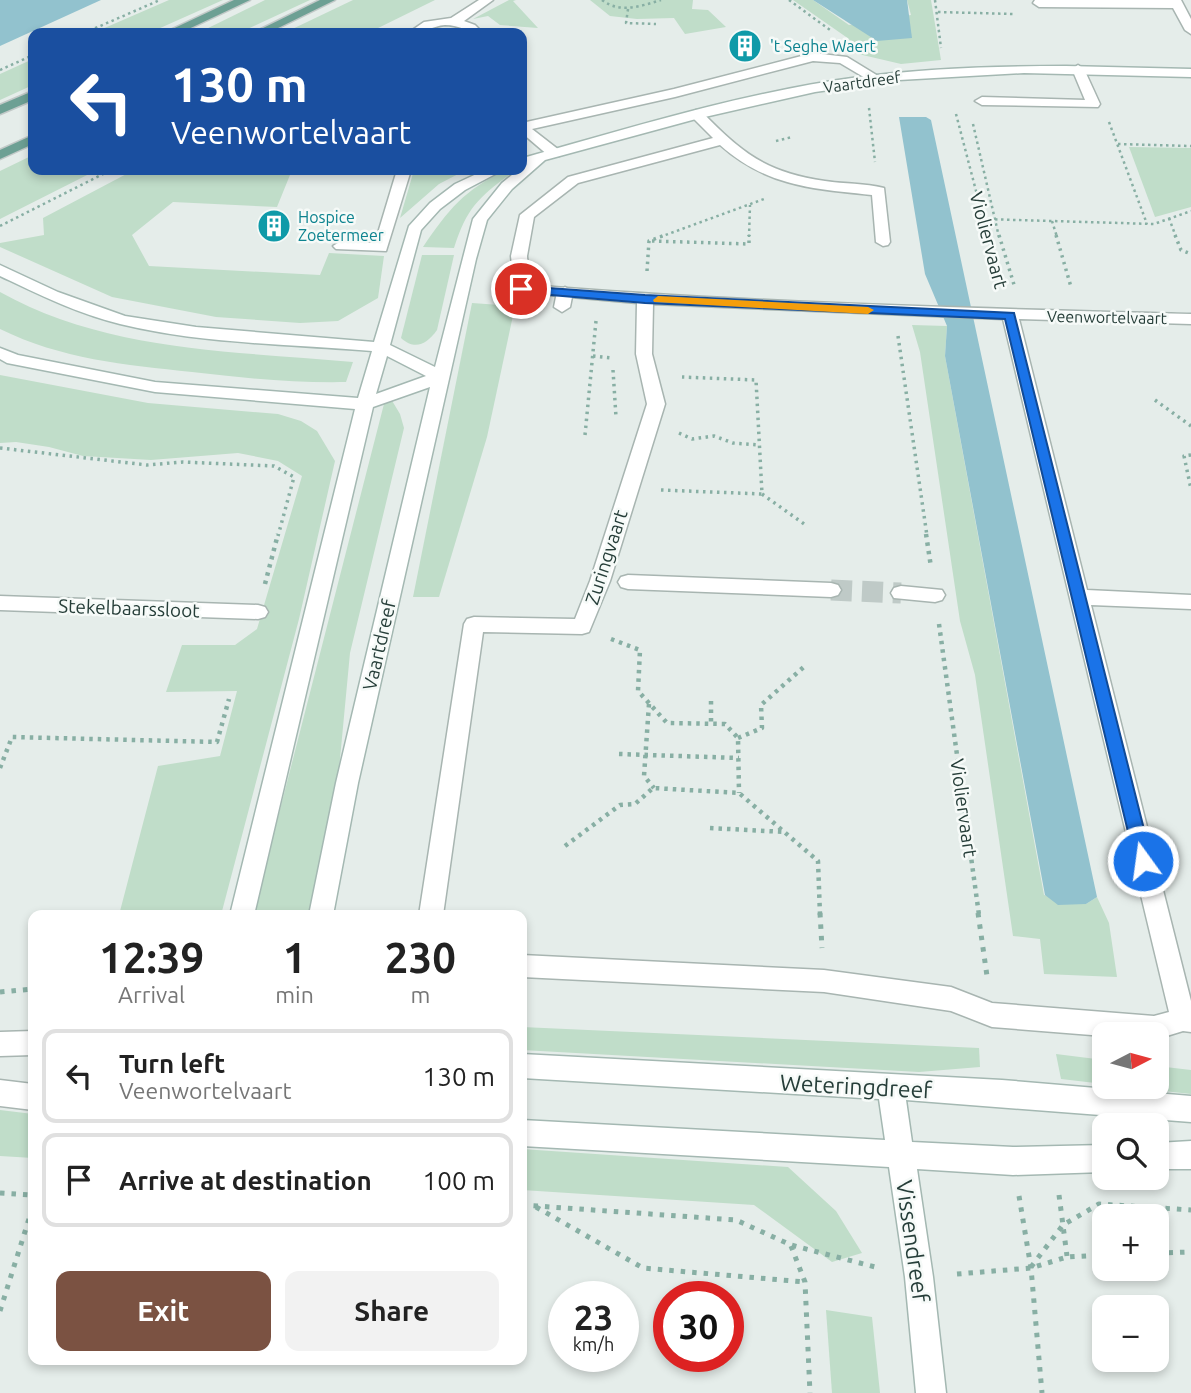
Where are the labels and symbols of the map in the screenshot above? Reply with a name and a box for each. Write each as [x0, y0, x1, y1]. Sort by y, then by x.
building icon: 't Seghe Waert [726, 27, 764, 65]
place label: 't Seghe Waert [770, 37, 876, 55]
street label: Vaartdreef [822, 68, 903, 96]
street label: Violiervaart [965, 189, 1013, 291]
building icon: Hospice Zoetermeer [255, 207, 293, 245]
place label: Hospice Zoetermeer [298, 208, 384, 244]
pin [491, 259, 551, 319]
street label: Veenwortelvaart [1047, 307, 1168, 327]
street label: Zuringvaart [580, 506, 632, 607]
street label: Stekelbaarssloot [58, 595, 201, 621]
street label: Vaartdreef [358, 597, 400, 693]
street label: Violiervaart [946, 757, 982, 859]
position arrow [1106, 824, 1180, 898]
north arrow [1092, 1022, 1169, 1099]
street label: Weteringdreef [779, 1070, 933, 1102]
street label: Vissendreef [892, 1178, 934, 1304]
speed limit sign: 30 [653, 1281, 744, 1372]

